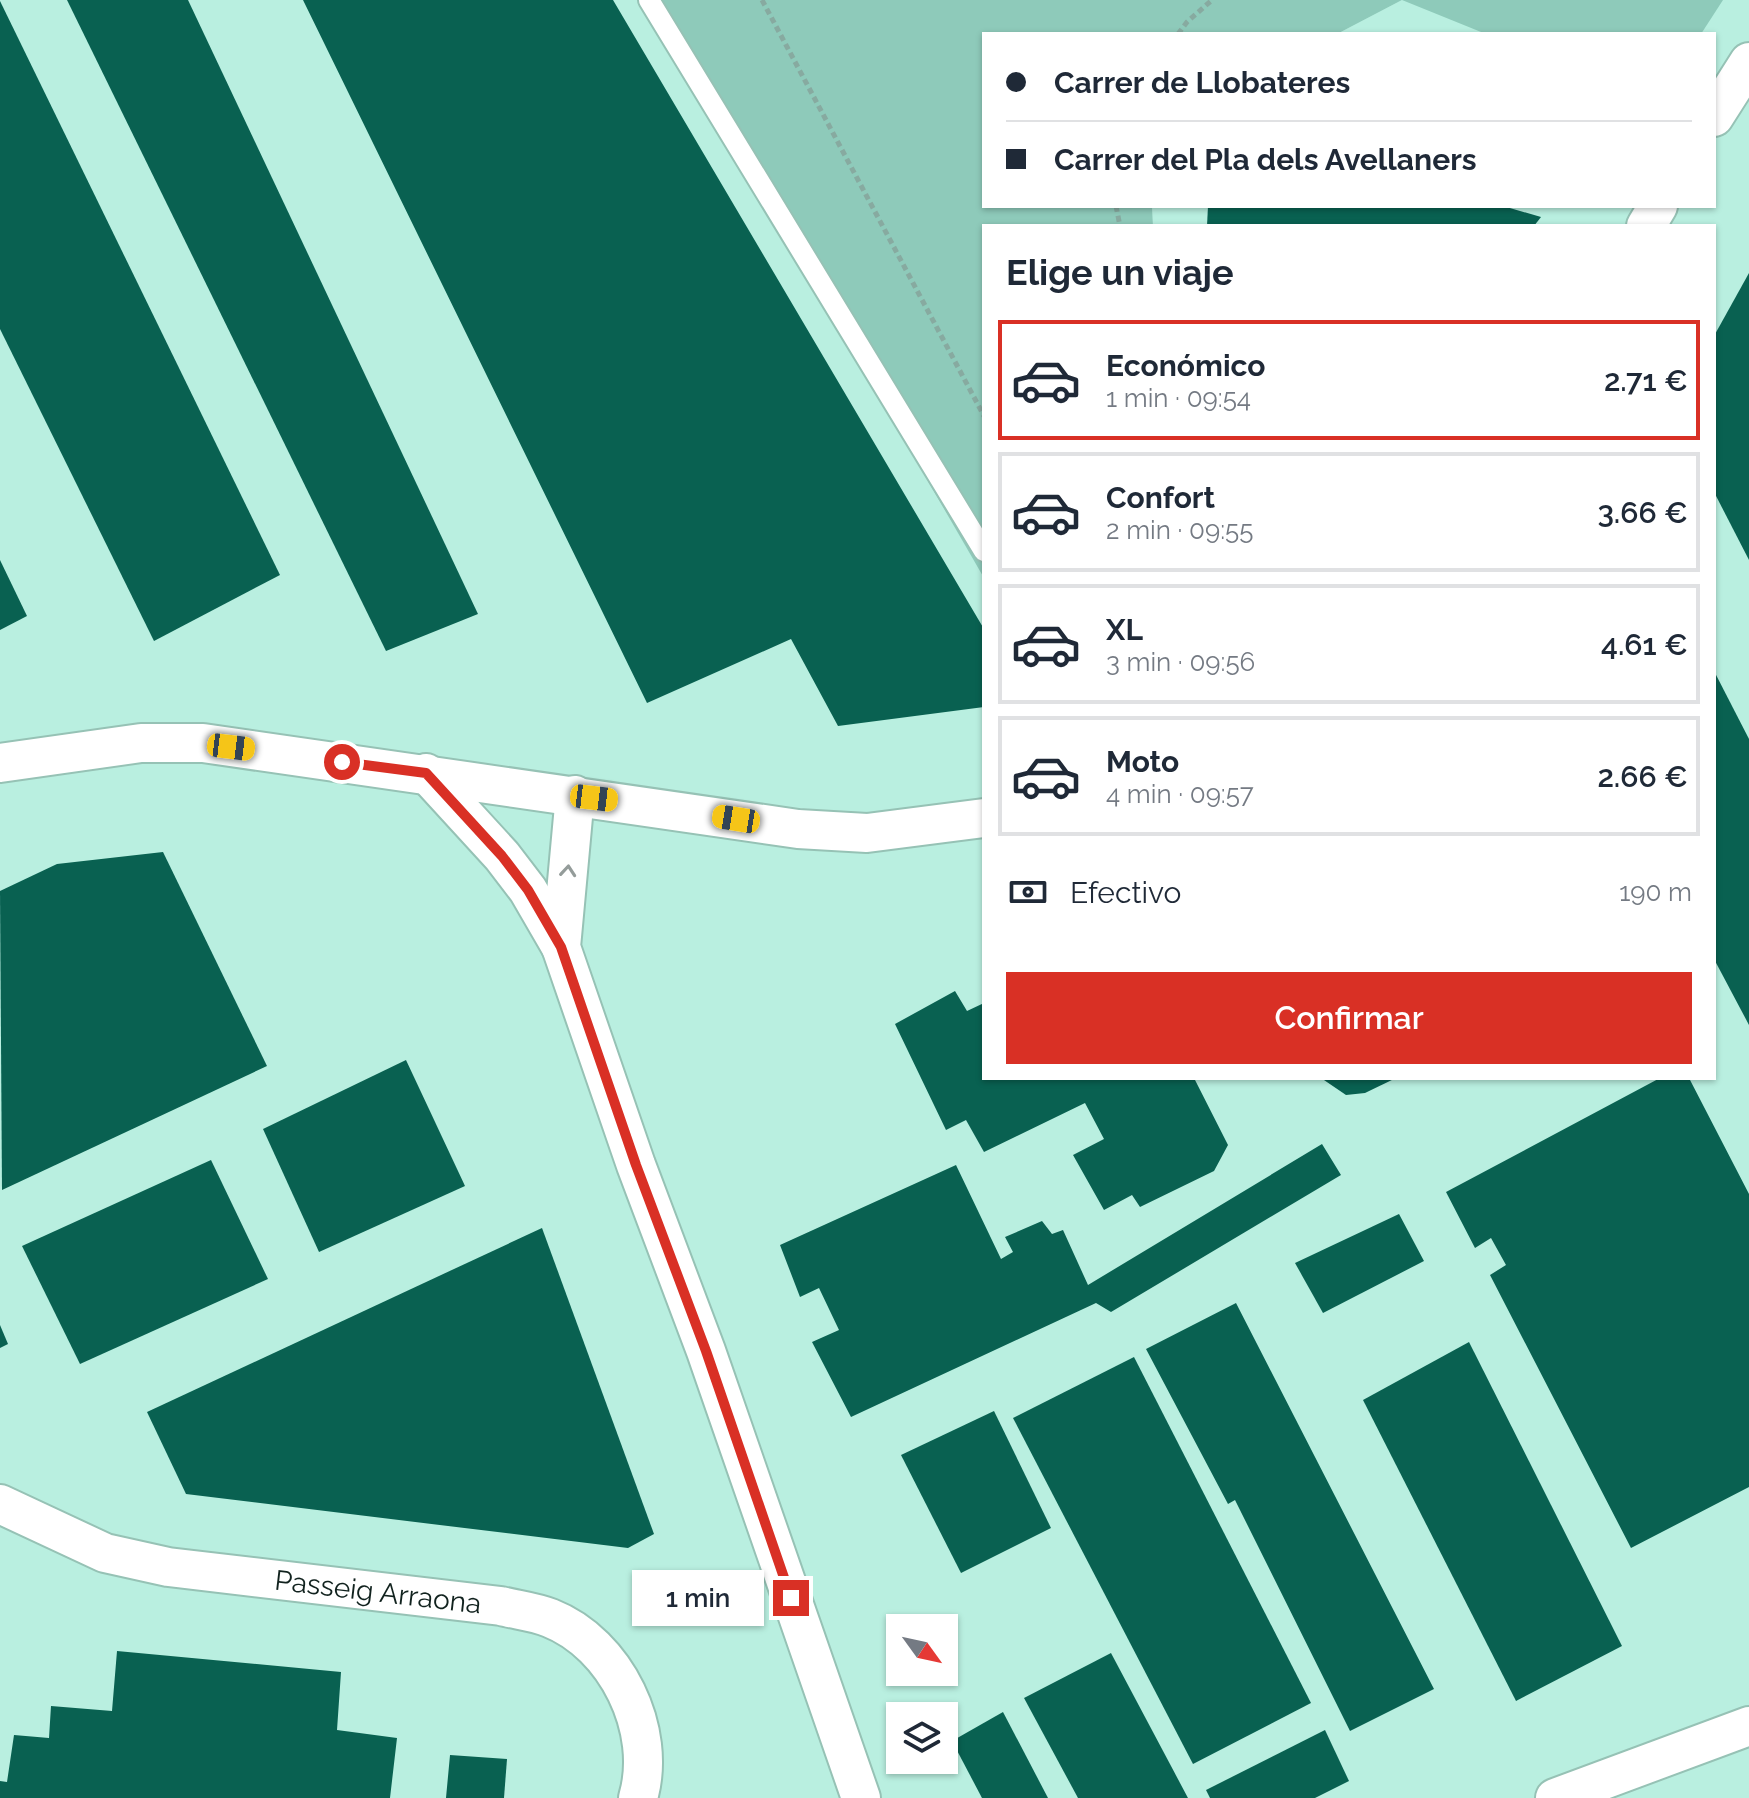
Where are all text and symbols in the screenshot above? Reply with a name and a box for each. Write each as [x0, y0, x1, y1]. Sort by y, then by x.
text: Carrer de Llobateres [1054, 65, 1350, 100]
text: Carrer del Pla dels Avellaners [1054, 142, 1477, 177]
text: Elige un viaje [1006, 251, 1234, 293]
icon: car [1010, 344, 1082, 416]
text: Económico [1106, 348, 1266, 383]
text: 2.71 € [1604, 363, 1688, 398]
text: 1 min · 09:54 [1106, 383, 1251, 413]
icon: car [1010, 476, 1082, 548]
text: Confort [1106, 480, 1215, 515]
text: 3.66 € [1597, 495, 1688, 530]
text: 2 min · 09:55 [1106, 515, 1253, 545]
icon: car [1010, 608, 1082, 680]
text: XL [1106, 612, 1143, 647]
text: 4.61 € [1601, 627, 1688, 662]
text: 3 min · 09:56 [1106, 647, 1255, 677]
car [206, 732, 256, 762]
icon: car [1010, 740, 1082, 812]
route start [324, 744, 360, 780]
text: Moto [1106, 744, 1179, 779]
text: 2.66 € [1597, 759, 1688, 794]
text: 4 min · 09:57 [1106, 779, 1254, 809]
car [569, 783, 619, 813]
car [710, 803, 762, 835]
one-way arrow [559, 864, 576, 877]
icon: cash [1006, 870, 1050, 914]
text: Efectivo [1070, 875, 1181, 910]
text: 190 m [1619, 877, 1692, 907]
button: Confirmar [1006, 972, 1692, 1064]
street label: Passeig Arraona [273, 1564, 483, 1621]
callout: 1 min [631, 1570, 763, 1626]
route end [773, 1580, 809, 1616]
text: 1 min [666, 1583, 730, 1613]
north arrow [886, 1614, 958, 1686]
map controls [886, 1614, 958, 1774]
button: layers [886, 1702, 958, 1774]

